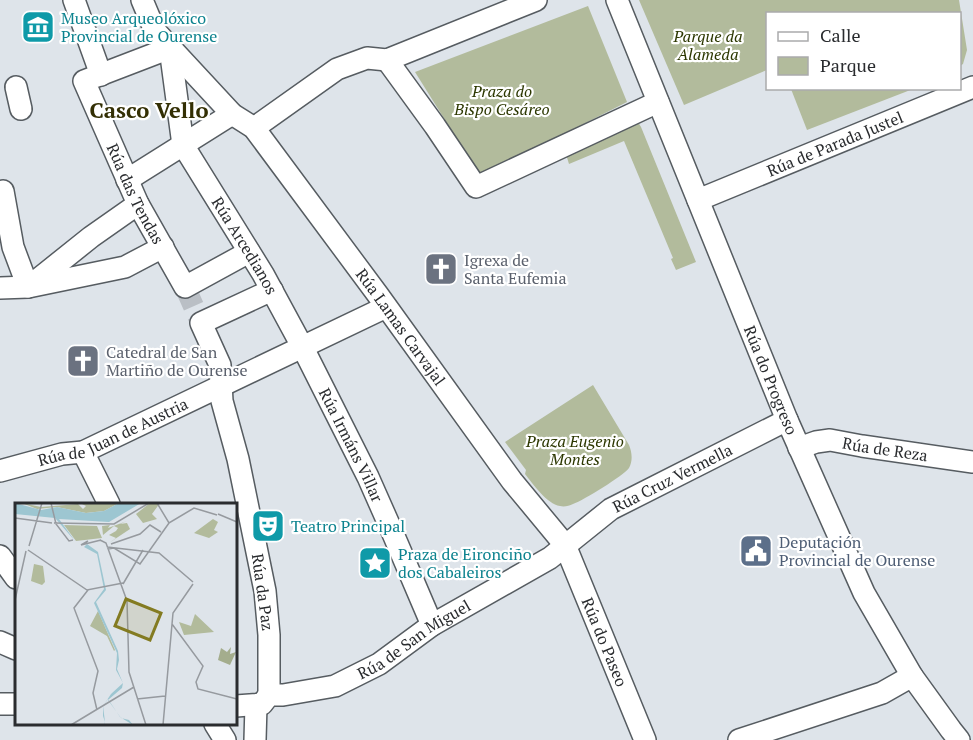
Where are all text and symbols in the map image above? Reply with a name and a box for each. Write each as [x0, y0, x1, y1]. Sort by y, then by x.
place label: Museo Arqueolóxico Provincial de Ourense [61, 7, 217, 47]
museum icon: Museo Arqueolóxico Provincial de Ourense [20, 9, 56, 45]
legend [766, 12, 961, 90]
text: Calle [820, 23, 861, 47]
park label: Parque da Alameda [672, 25, 743, 65]
text: Parque [820, 53, 876, 77]
park label: Praza do Bispo Cesáreo [453, 80, 550, 120]
district label: Casco Vello [90, 95, 208, 124]
street label: Rúa de Parada Justel [763, 106, 906, 182]
street label: Rúa das Tendas [102, 140, 169, 248]
street label: Rúa Arcedianos [207, 193, 283, 298]
place label: Igrexa de Santa Eufemia [464, 249, 567, 289]
church icon: Igrexa de Santa Eufemia [423, 251, 459, 287]
street label: Rúa Lamas Carvajal [351, 264, 451, 390]
street label: Rúa do Progreso [739, 322, 803, 438]
place label: Catedral de San Martiño de Ourense [106, 341, 248, 381]
church icon: Catedral de San Martiño de Ourense [65, 343, 101, 379]
street label: Rúa Irmáns Villar [314, 384, 389, 506]
street label: Rúa de Juan de Austria [35, 392, 192, 471]
park label: Praza Eugenio Montes [525, 430, 624, 470]
street label: Rúa de Reza [841, 432, 929, 466]
street label: Rúa Cruz Vermella [609, 438, 736, 517]
inset map [15, 503, 237, 725]
theatre icon: Teatro Principal [250, 508, 286, 544]
place label: Teatro Principal [291, 515, 405, 537]
place label: Deputación Provincial de Ourense [779, 531, 935, 571]
public building icon: Deputación Provincial de Ourense [738, 533, 774, 569]
place label: Praza de Eironciño dos Cabaleiros [398, 543, 532, 583]
place icon: Praza de Eironciño dos Cabaleiros [357, 545, 393, 581]
street label: Rúa da Paz [247, 552, 279, 632]
street label: Rúa de San Miguel [353, 594, 475, 684]
street label: Rúa do Paseo [577, 594, 633, 690]

